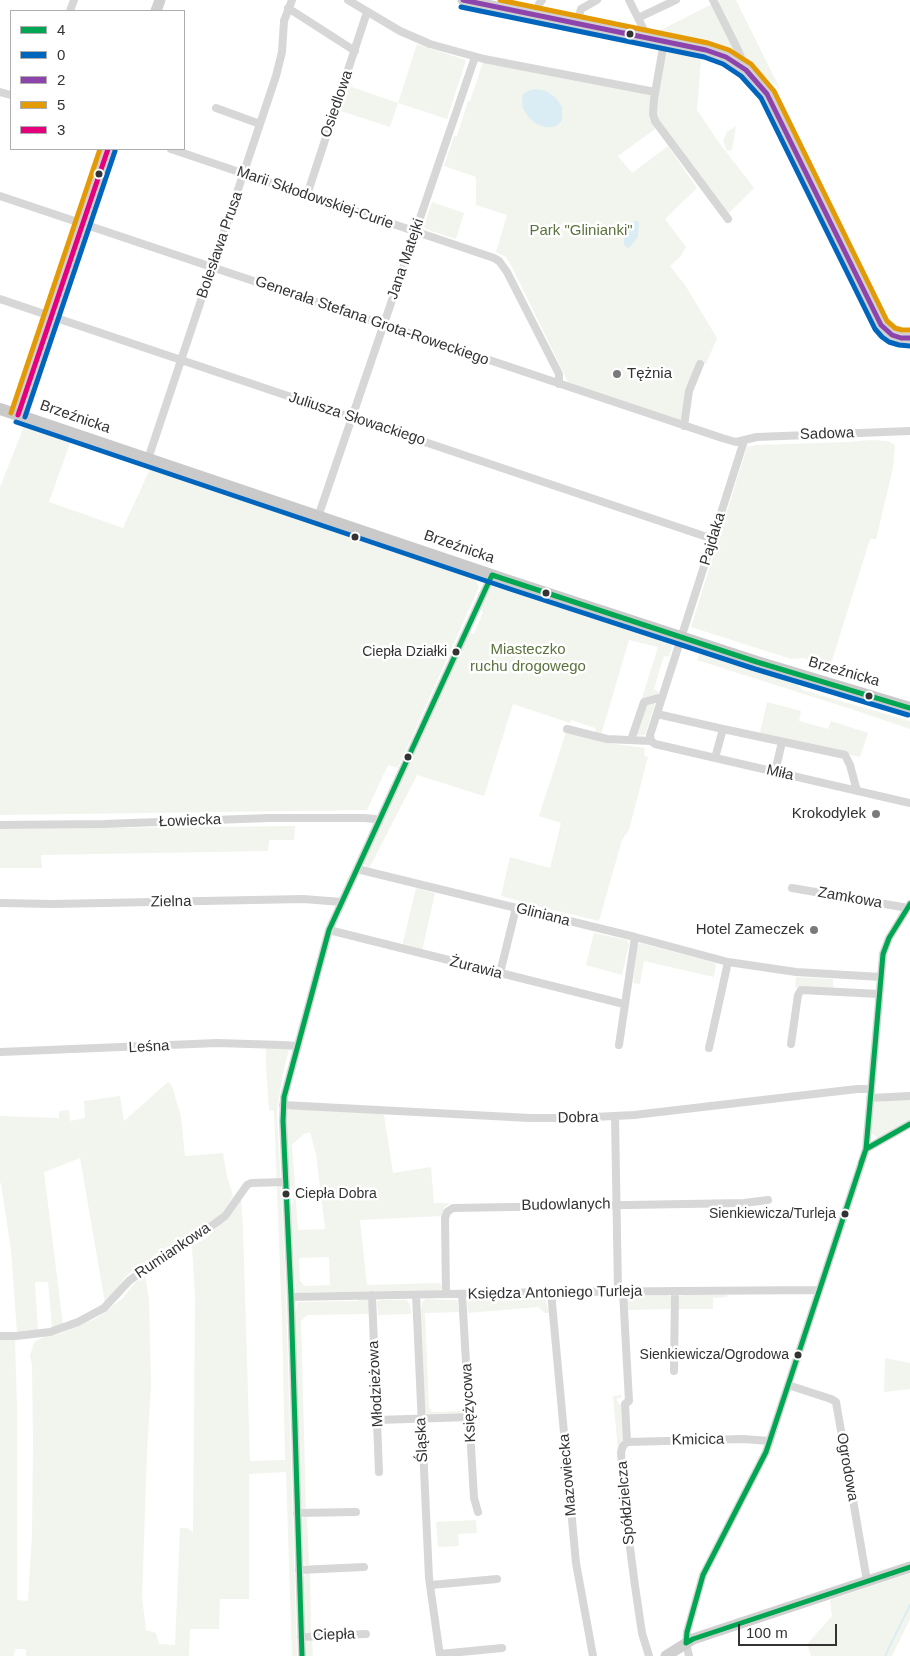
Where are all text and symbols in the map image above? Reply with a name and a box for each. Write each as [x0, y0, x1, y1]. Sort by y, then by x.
legend [10, 10, 185, 150]
text: 4 [57, 21, 65, 38]
unlabelled marker [625, 29, 635, 39]
text: 0 [57, 46, 65, 63]
street label: Osiedlowa [317, 68, 357, 140]
text: 2 [57, 71, 65, 88]
text: 5 [57, 96, 65, 113]
text: 3 [57, 121, 65, 138]
street label: Marii Skłodowskiej-Curie [234, 163, 396, 233]
unlabelled marker [94, 169, 104, 179]
street label: Bolesława Prusa [193, 189, 247, 301]
street label: Jana Matejki [384, 216, 428, 302]
park label: Park "Glinianki" [529, 222, 633, 240]
street label: Generała Stefana Grota-Roweckiego [253, 272, 491, 370]
place label: Tężnia [627, 365, 672, 383]
marker: Tężnia [611, 368, 623, 380]
street label: Juliusza Słowackiego [286, 388, 428, 450]
street label: Brzeźnicka [37, 397, 113, 437]
street label: Sadowa [800, 424, 854, 444]
street label: Pajdaka [696, 510, 730, 568]
street label: Brzeźnicka [421, 527, 497, 567]
unlabelled marker [350, 532, 360, 542]
unlabelled marker [541, 588, 551, 598]
park label: Miasteczko ruchu drogowego [470, 641, 586, 676]
place label: Ciepła Działki [362, 644, 447, 660]
marker: Ciepła Działki [451, 647, 461, 657]
street label: Brzeźnicka [806, 653, 882, 691]
unlabelled marker [864, 691, 874, 701]
unlabelled marker [403, 752, 413, 762]
street label: Miła [765, 761, 795, 785]
place label: Krokodylek [792, 805, 866, 823]
marker: Krokodylek [870, 808, 882, 820]
street label: Łowiecka [158, 811, 222, 831]
street label: Zamkowa [816, 883, 884, 913]
street label: Zielna [150, 893, 192, 911]
street label: Gliniana [514, 900, 572, 930]
place label: Hotel Zameczek [696, 921, 804, 939]
marker: Hotel Zameczek [808, 924, 820, 936]
street label: Żurawia [448, 953, 504, 983]
street label: Leśna [128, 1037, 170, 1057]
street label: Dobra [557, 1109, 599, 1127]
place label: Ciepła Dobra [295, 1186, 377, 1202]
marker: Ciepła Dobra [281, 1189, 291, 1199]
street label: Budowlanych [521, 1195, 611, 1215]
place label: Sienkiewicza/Turleja [709, 1206, 836, 1222]
marker: Sienkiewicza/Turleja [840, 1209, 850, 1219]
street label: Rumiankowa [132, 1219, 214, 1283]
street label: Księdza Antoniego Turleja [468, 1282, 642, 1304]
street label: Młodzieżowa [365, 1340, 387, 1428]
place label: Sienkiewicza/Ogrodowa [640, 1347, 789, 1363]
marker: Sienkiewicza/Ogrodowa [793, 1350, 803, 1360]
street label: Księżycowa [458, 1363, 480, 1443]
street label: Śląska [412, 1417, 432, 1463]
street label: Kmicica [672, 1431, 724, 1449]
street label: Ogrodowa [832, 1431, 862, 1503]
street label: Mazowiecka [555, 1433, 581, 1517]
street label: Spółdzielcza [613, 1460, 639, 1546]
scale bar [740, 1614, 839, 1646]
text: 100 m [746, 1624, 788, 1641]
street label: Ciepła [312, 1625, 356, 1645]

